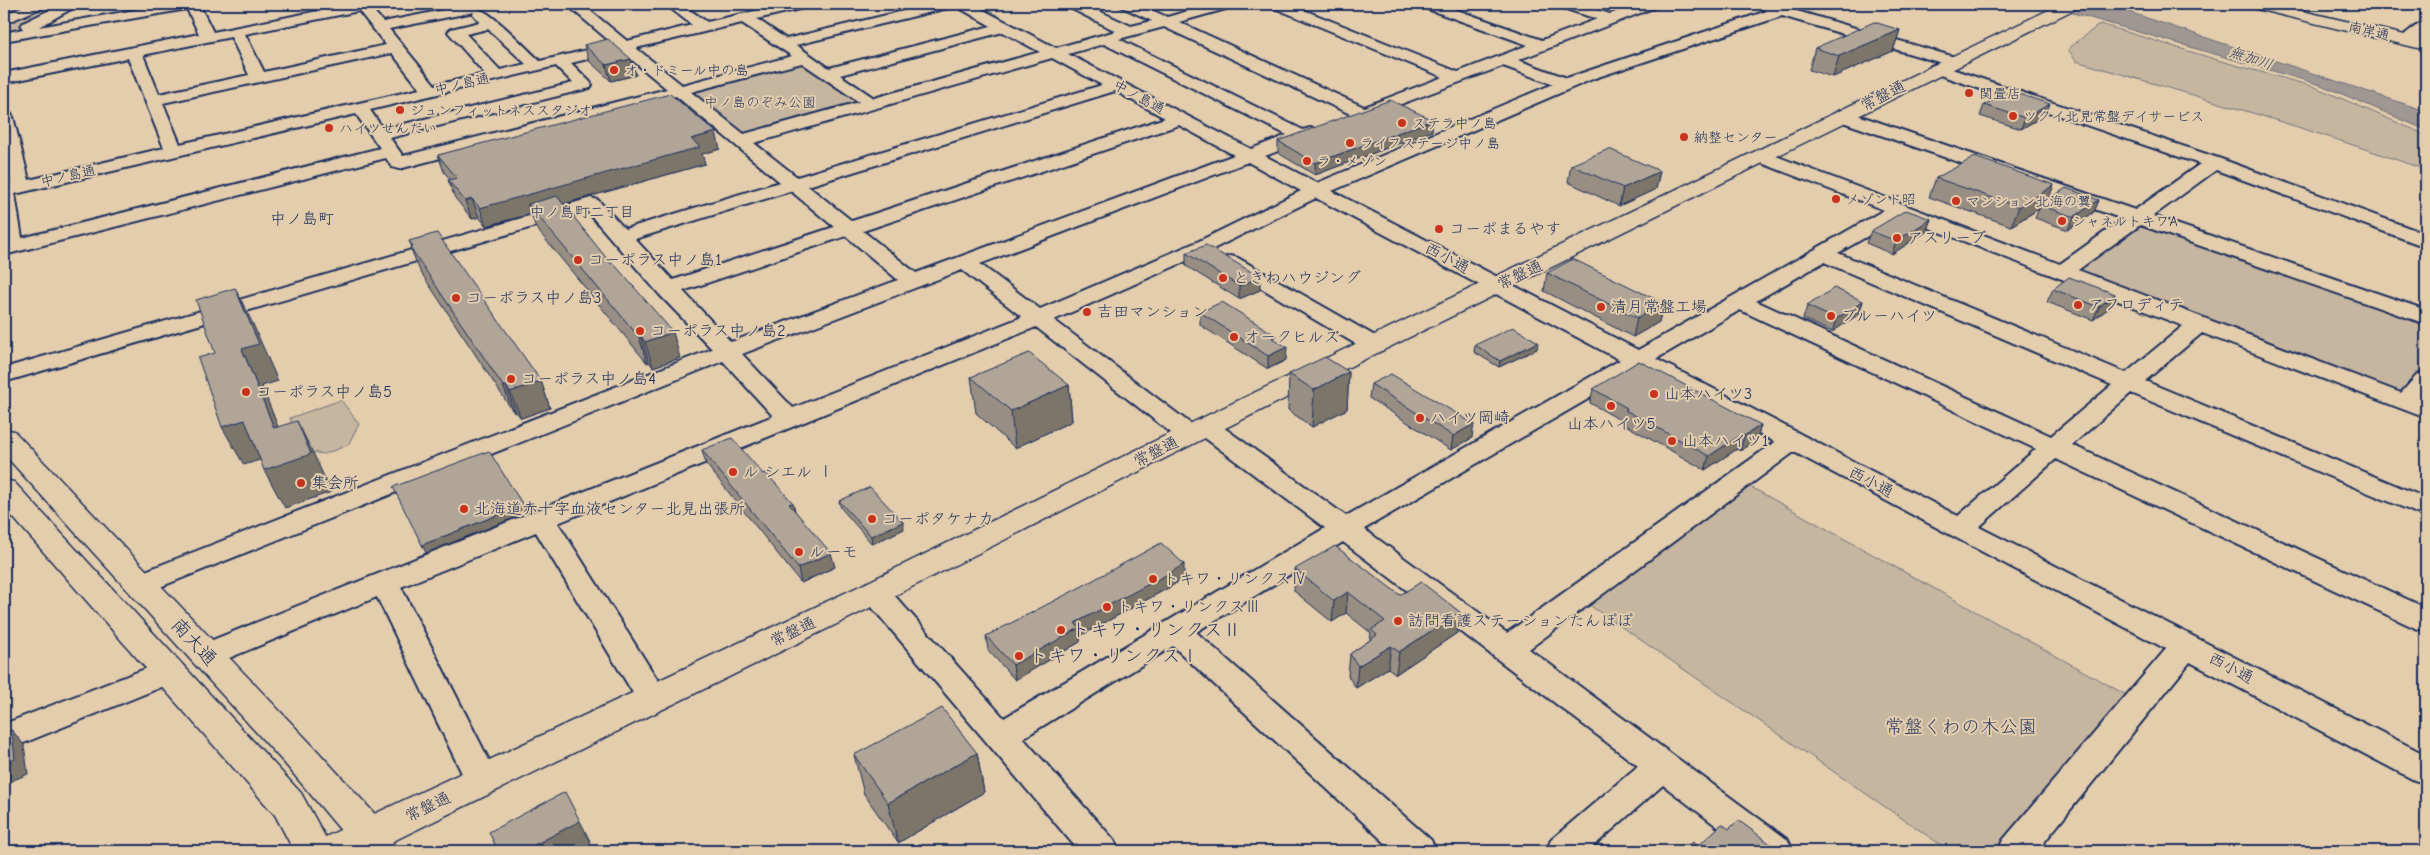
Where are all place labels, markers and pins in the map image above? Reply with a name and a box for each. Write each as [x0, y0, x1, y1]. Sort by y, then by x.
place label: オ・ドミール中の島 [624, 62, 749, 79]
marker: オ・ドミール中の島 [608, 64, 620, 76]
place label: 関畳店 [1979, 85, 2021, 102]
marker: 関畳店 [1963, 87, 1975, 99]
place label: ジュンフィットネススタジオ [410, 102, 592, 119]
marker: ジュンフィットネススタジオ [394, 104, 406, 116]
place label: ツクイ北見常盤デイサービス [2023, 108, 2204, 125]
marker: ツクイ北見常盤デイサービス [2007, 110, 2019, 122]
place label: ステラ中ノ島 [1412, 115, 1497, 132]
marker: ステラ中ノ島 [1396, 117, 1408, 129]
place label: ハイツせんだい [339, 120, 437, 137]
marker: ハイツせんだい [323, 122, 335, 134]
place label: 納整センター [1694, 129, 1777, 146]
marker: 納整センター [1678, 131, 1690, 143]
place label: ライフステージ中ノ島 [1360, 135, 1500, 152]
marker: ライフステージ中ノ島 [1344, 137, 1356, 149]
place label: ラ・メゾン [1317, 153, 1387, 170]
marker: ラ・メゾン [1301, 155, 1313, 167]
place label: メゾンド昭 [1846, 191, 1916, 208]
marker: メゾンド昭 [1830, 193, 1842, 205]
place label: マンション北海の翼 [1966, 193, 2091, 210]
marker: マンション北海の翼 [1950, 195, 1962, 207]
place label: シャネルトキワA [2072, 213, 2178, 230]
marker: シャネルトキワA [2056, 215, 2068, 227]
place label: コーポまるやす [1449, 220, 1561, 238]
marker: コーポまるやす [1433, 223, 1445, 235]
place label: アスリーブ [1907, 229, 1986, 247]
marker: アスリーブ [1891, 232, 1903, 244]
place label: コーポラス中ノ島1 [588, 251, 722, 269]
marker: コーポラス中ノ島1 [572, 254, 584, 266]
place label: ときわハウジング [1233, 269, 1361, 287]
marker: ときわハウジング [1217, 272, 1229, 284]
place label: コーポラス中ノ島3 [466, 289, 601, 307]
marker: コーポラス中ノ島3 [450, 292, 462, 304]
place label: アフロディテ [2088, 296, 2184, 314]
place label: 清月常盤工場 [1611, 298, 1707, 316]
marker: アフロディテ [2072, 299, 2084, 311]
marker: 清月常盤工場 [1595, 301, 1607, 313]
place label: 吉田マンション [1097, 303, 1208, 321]
marker: 吉田マンション [1081, 306, 1093, 318]
place label: ブルーハイツ [1841, 307, 1937, 325]
marker: ブルーハイツ [1825, 310, 1837, 322]
place label: コーポラス中ノ島2 [650, 322, 786, 340]
marker: コーポラス中ノ島2 [634, 325, 646, 337]
place label: オークヒルズ [1244, 328, 1340, 346]
marker: オークヒルズ [1228, 331, 1240, 343]
place label: コーポラス中ノ島4 [521, 370, 656, 388]
marker: コーポラス中ノ島4 [505, 373, 517, 385]
place label: コーポラス中ノ島5 [256, 383, 392, 401]
place label: 山本ハイツ3 [1664, 385, 1752, 403]
marker: コーポラス中ノ島5 [240, 386, 252, 398]
marker: 山本ハイツ3 [1648, 388, 1660, 400]
marker: 山本ハイツ5 [1605, 400, 1617, 412]
place label: ハイツ岡崎 [1430, 409, 1510, 427]
marker: ハイツ岡崎 [1414, 412, 1426, 424]
place label: 山本ハイツ5 [1567, 415, 1655, 433]
place label: 山本ハイツ1 [1682, 432, 1768, 450]
marker: 山本ハイツ1 [1666, 435, 1678, 447]
place label: ル シエル Ⅰ [743, 463, 834, 481]
marker: ル シエル Ⅰ [727, 466, 739, 478]
place label: 集会所 [311, 474, 359, 492]
marker: 集会所 [295, 477, 307, 489]
place label: 北海道赤十字血液センター北見出張所 [474, 500, 745, 518]
marker: 北海道赤十字血液センター北見出張所 [458, 503, 470, 515]
place label: コーポタケナカ [882, 510, 994, 528]
marker: コーポタケナカ [866, 513, 878, 525]
place label: ルーモ [809, 543, 858, 561]
marker: ルーモ [793, 546, 805, 558]
place label: トキワ・リンクスⅣ [1163, 570, 1307, 588]
marker: トキワ・リンクスⅣ [1147, 573, 1159, 585]
place label: トキワ・リンクスⅢ [1117, 598, 1261, 616]
marker: トキワ・リンクスⅢ [1101, 601, 1113, 613]
place label: 訪問看護ステーションたんぽぽ [1408, 612, 1633, 630]
marker: 訪問看護ステーションたんぽぽ [1392, 615, 1404, 627]
place label: トキワ・リンクスⅡ [1071, 619, 1242, 641]
marker: トキワ・リンクスⅡ [1055, 624, 1067, 636]
place label: トキワ・リンクスⅠ [1029, 645, 1200, 667]
marker: トキワ・リンクスⅠ [1013, 650, 1025, 662]

